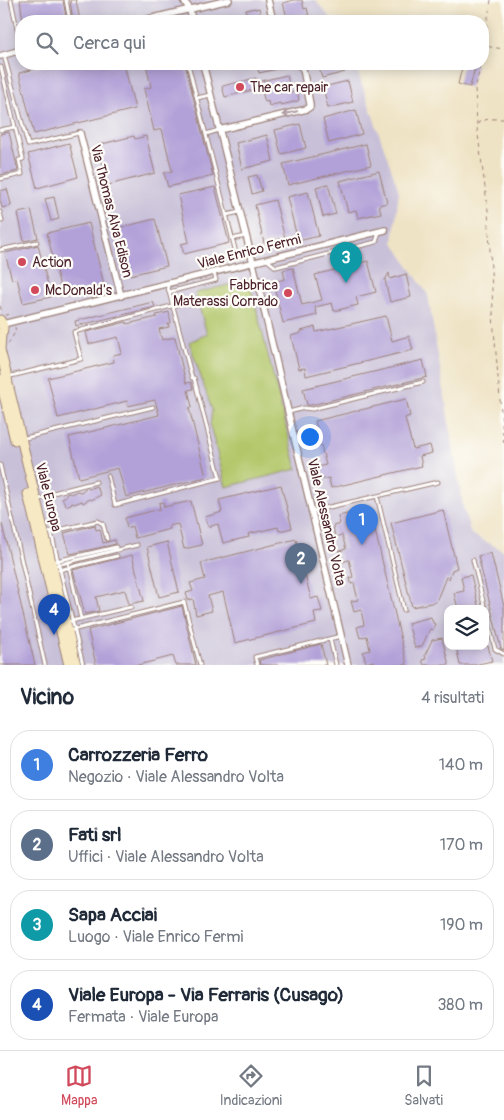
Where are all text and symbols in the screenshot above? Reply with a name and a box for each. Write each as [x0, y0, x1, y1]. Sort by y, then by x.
search box [15, 15, 489, 70]
icon: search [33, 29, 61, 57]
text: Cerca qui [73, 31, 145, 55]
place label: The car repair [250, 79, 328, 96]
marker: The car repair [234, 81, 246, 93]
one-way arrow [283, 109, 299, 118]
street label: Via Thomas Alva Edison [87, 143, 136, 279]
street label: Viale Enrico Fermi [196, 230, 303, 273]
pin: 3 [330, 242, 362, 283]
place label: Action [32, 254, 72, 271]
marker: Action [16, 256, 28, 268]
place label: Fabbrica Materassi Corrado [173, 277, 278, 310]
place label: McDonald's [45, 282, 113, 299]
marker: McDonald's [29, 284, 41, 296]
marker: Fabbrica Materassi Corrado [282, 287, 294, 299]
your location [297, 424, 323, 450]
street label: Viale Alessandro Volta [304, 457, 349, 587]
street label: Viale Europa [32, 461, 65, 533]
pin: 1 [346, 504, 378, 545]
pin: 2 [285, 543, 317, 584]
pin: 4 [38, 594, 70, 635]
map controls [444, 605, 489, 650]
button: layers [444, 605, 489, 650]
text: Vicino [20, 684, 74, 711]
text: 4 risultati [421, 688, 484, 708]
text: Carrozzeria Ferro [68, 743, 208, 767]
text: 1 [34, 755, 40, 775]
text: 140 m [439, 755, 483, 775]
text: Negozio · Viale Alessandro Volta [68, 767, 284, 787]
text: Fati srl [68, 823, 122, 847]
text: 2 [33, 835, 41, 855]
text: 170 m [440, 835, 483, 855]
text: Uffici · Viale Alessandro Volta [68, 847, 264, 867]
text: Sapa Acciai [68, 903, 157, 927]
text: 3 [33, 915, 41, 935]
text: 190 m [440, 915, 483, 935]
text: Luogo · Viale Enrico Fermi [68, 927, 243, 947]
text: Viale Europa - Via Ferraris (Cusago) [68, 983, 344, 1007]
text: 4 [32, 995, 42, 1015]
text: 380 m [437, 995, 483, 1015]
text: Fermata · Viale Europa [68, 1007, 218, 1027]
tab: Mappa [61, 1062, 97, 1109]
tab: Indicazioni [220, 1062, 282, 1109]
tab: Salvati [404, 1062, 443, 1109]

